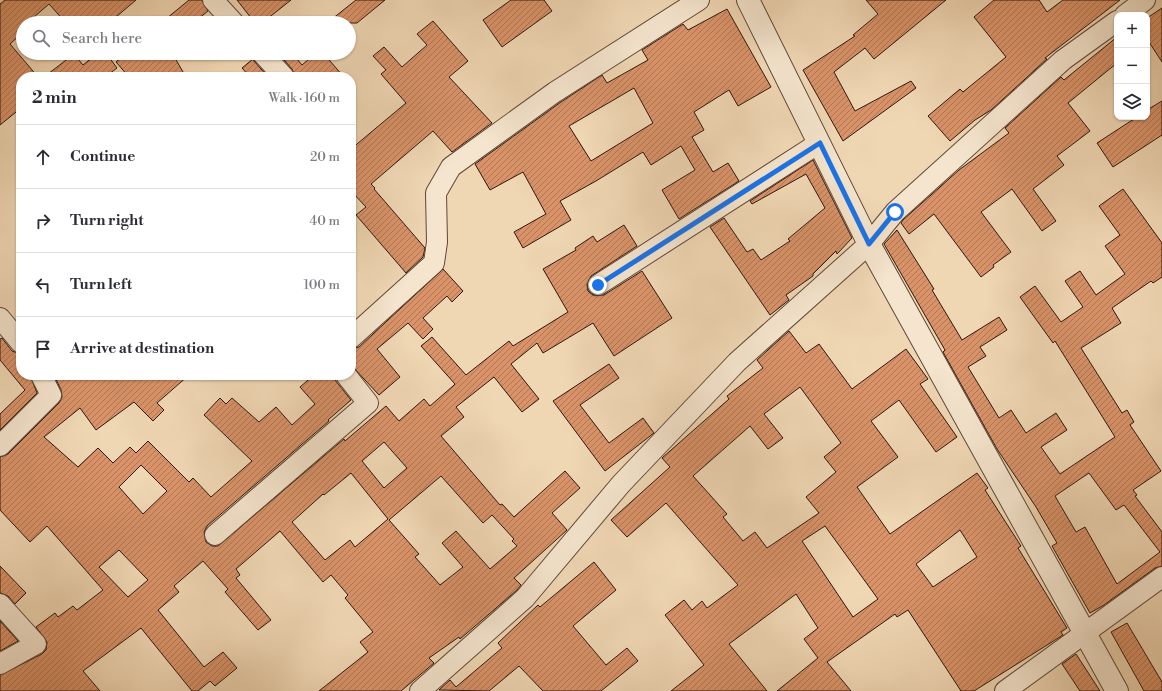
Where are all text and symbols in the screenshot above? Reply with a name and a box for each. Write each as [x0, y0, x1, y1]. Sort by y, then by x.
map controls [1114, 12, 1150, 120]
button: + [1114, 12, 1150, 48]
search box [16, 16, 356, 60]
icon: search [30, 27, 52, 49]
text: Search here [62, 29, 142, 48]
button: − [1114, 48, 1150, 84]
button: layers [1114, 84, 1150, 120]
text: 2 min [32, 87, 77, 109]
text: Walk · 160 m [269, 90, 340, 106]
icon: ahead [32, 146, 54, 168]
text: Continue [70, 147, 135, 166]
text: 20 m [310, 149, 340, 165]
route start [886, 203, 904, 221]
icon: right [32, 210, 54, 232]
text: Turn right [70, 211, 144, 230]
text: 40 m [310, 213, 340, 229]
icon: left [32, 274, 54, 296]
text: Turn left [70, 275, 132, 294]
route end [589, 276, 607, 294]
text: 100 m [304, 277, 340, 293]
icon: arrive [32, 338, 54, 360]
text: Arrive at destination [70, 339, 214, 358]

